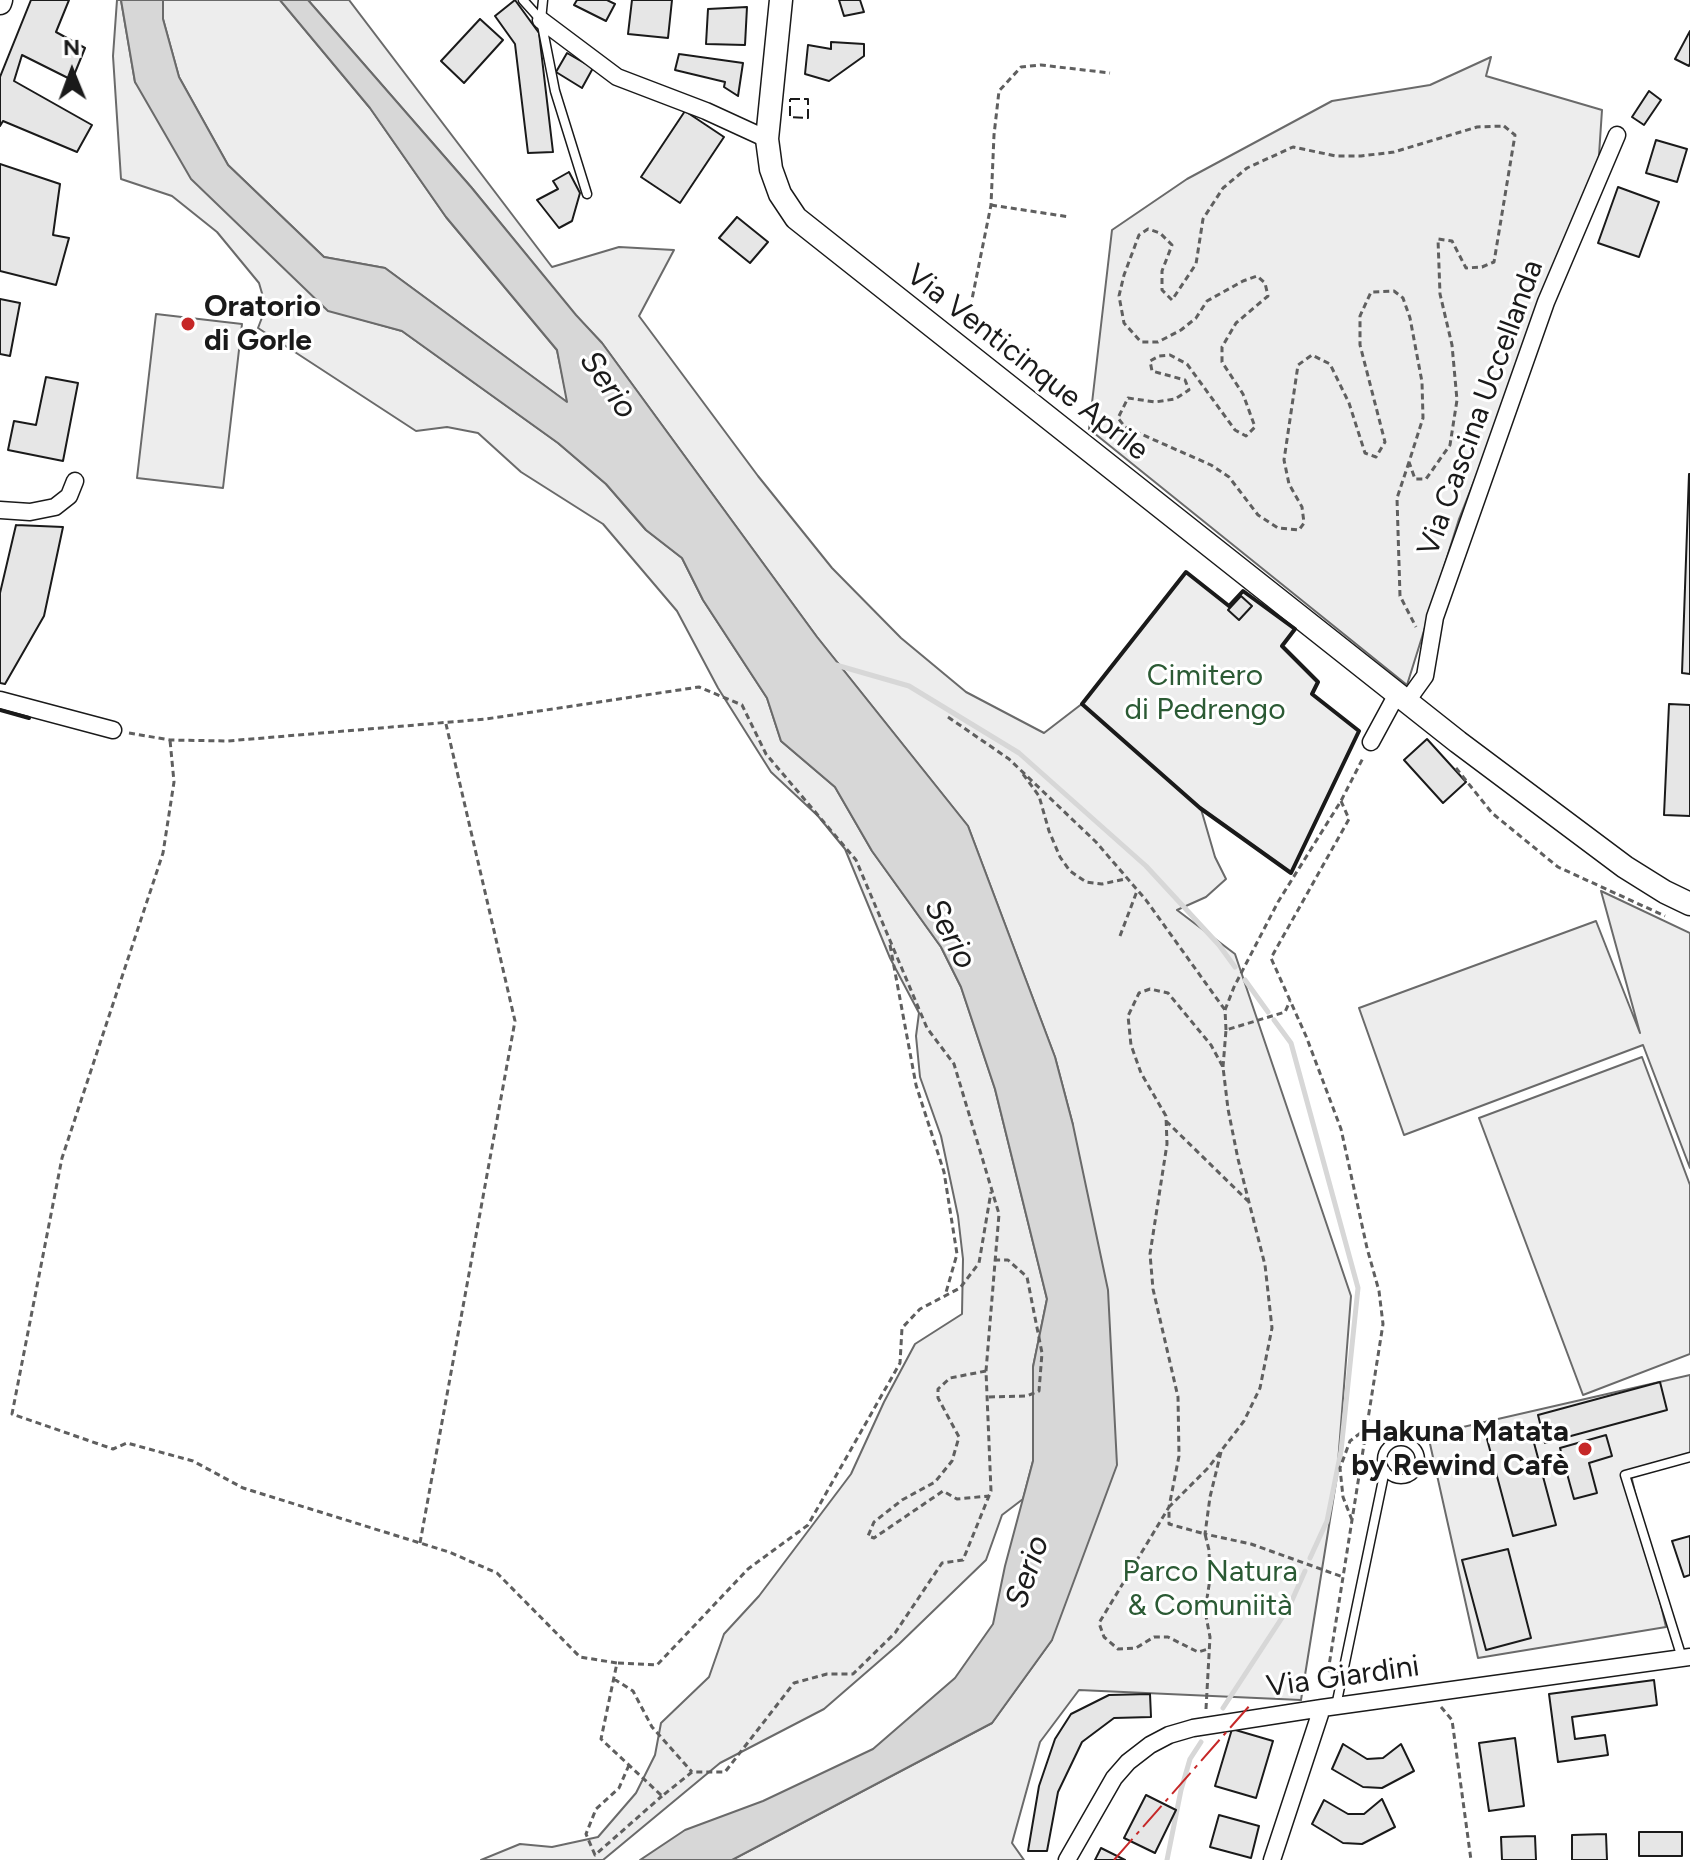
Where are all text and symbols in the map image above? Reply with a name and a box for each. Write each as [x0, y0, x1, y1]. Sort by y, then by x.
north arrow [32, 32, 112, 112]
text: N [63, 34, 80, 61]
street label: Via Cascina Uccellanda [1411, 255, 1551, 561]
street label: Via Venticinque Aprile [899, 257, 1155, 469]
place label: Oratorio di Gorle [204, 289, 321, 360]
marker: Oratorio di Gorle [179, 315, 197, 333]
water label: Serio [571, 344, 645, 426]
park label: Cimitero di Pedrengo [1124, 658, 1286, 728]
water label: Serio [916, 892, 984, 976]
place label: Hakuna Matata by Rewind Cafè [1351, 1414, 1569, 1484]
marker: Hakuna Matata by Rewind Cafè [1576, 1440, 1594, 1458]
water label: Serio [998, 1531, 1058, 1613]
park label: Parco Natura & Comuniità [1122, 1554, 1298, 1624]
street label: Via Giardini [1264, 1648, 1422, 1706]

